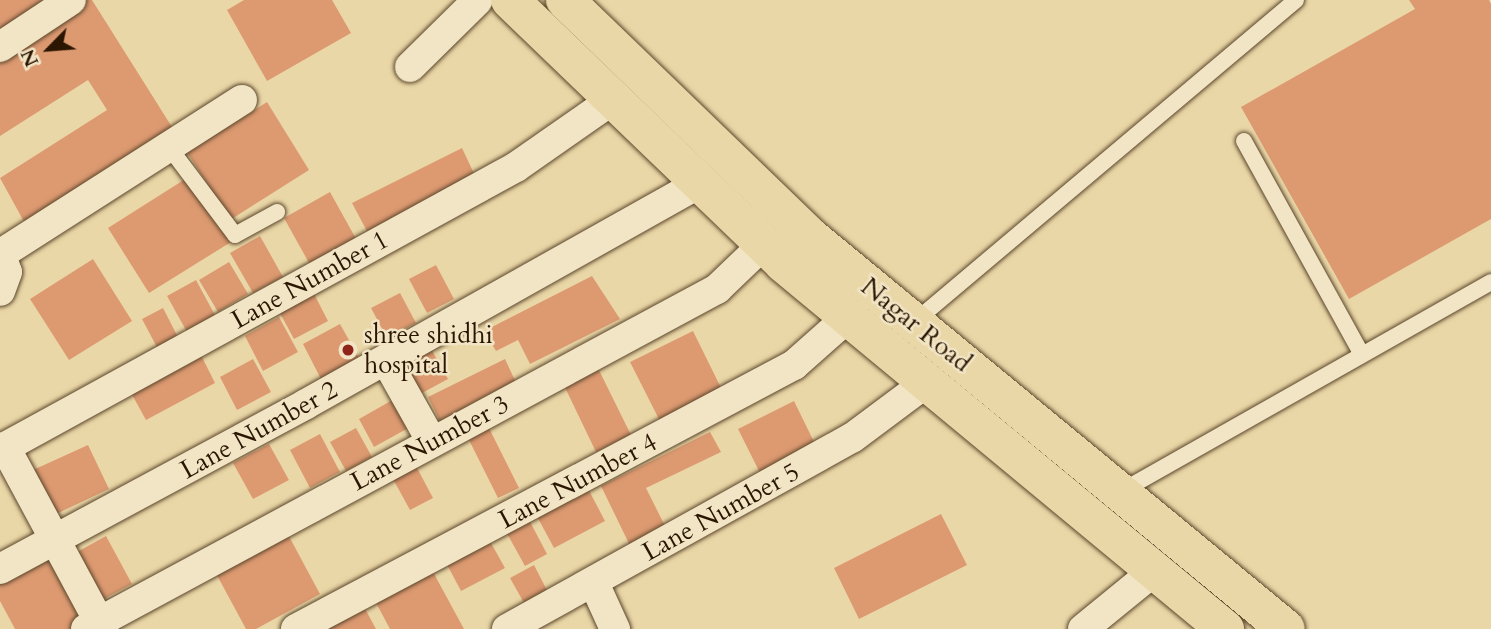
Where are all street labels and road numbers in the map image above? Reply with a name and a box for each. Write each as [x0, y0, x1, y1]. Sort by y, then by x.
street label: Lane Number 1 [226, 224, 394, 336]
street label: Nagar Road [855, 271, 977, 379]
street label: Lane Number 2 [175, 374, 343, 486]
street label: Lane Number 3 [346, 388, 514, 498]
street label: Lane Number 4 [494, 426, 662, 536]
street label: Lane Number 5 [637, 456, 805, 568]

